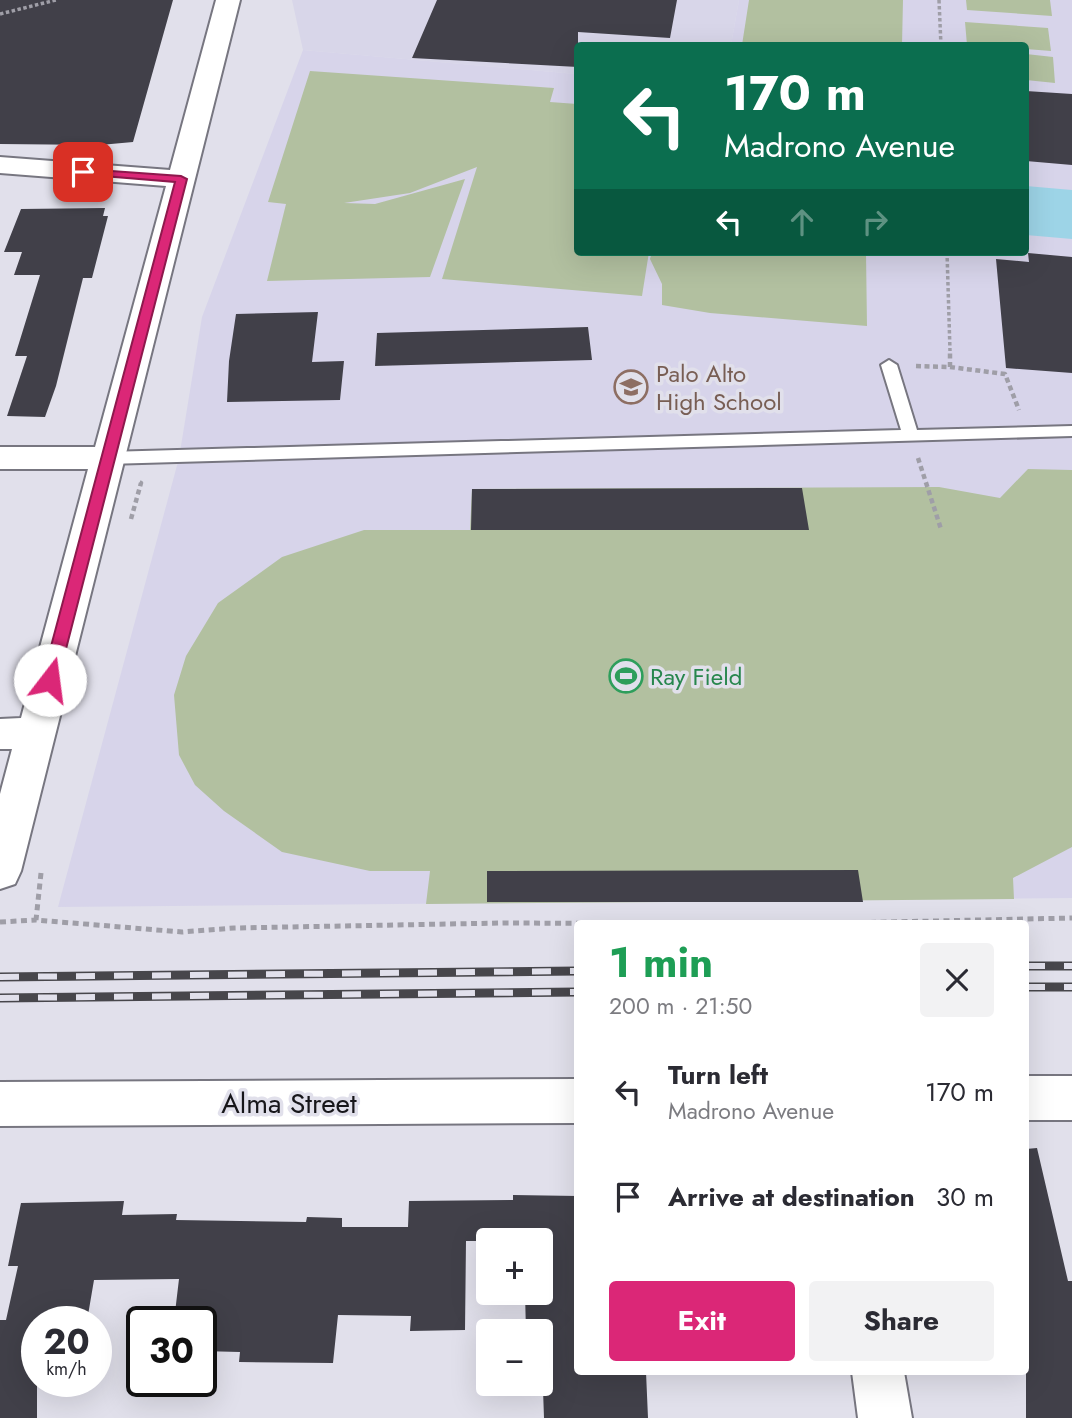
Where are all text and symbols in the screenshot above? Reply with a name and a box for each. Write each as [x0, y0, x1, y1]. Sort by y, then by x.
text: 170 m [724, 58, 866, 128]
icon: left [609, 70, 700, 161]
text: Madrono Avenue [724, 123, 955, 169]
pin [53, 142, 113, 202]
icon: arrive [64, 153, 102, 191]
icon: left [710, 203, 748, 241]
icon: ahead [783, 203, 821, 241]
icon: right [856, 203, 894, 241]
place label: Palo Alto High School [656, 356, 782, 419]
school or university icon: Palo Alto High School [612, 368, 650, 406]
position arrow [13, 643, 87, 717]
sports icon: Ray Field [607, 657, 645, 695]
place label: Ray Field [650, 659, 742, 694]
text: 1 min [609, 932, 713, 993]
button: close [920, 943, 994, 1017]
text: 200 m · 21:50 [609, 989, 752, 1023]
text: Turn left [668, 1056, 768, 1094]
icon: left [609, 1073, 647, 1111]
text: 170 m [925, 1073, 994, 1111]
street label: Alma Street [221, 1083, 357, 1124]
text: Madrono Avenue [668, 1094, 834, 1128]
icon: arrive [609, 1178, 647, 1216]
text: Arrive at destination [668, 1178, 915, 1216]
text: 30 m [936, 1178, 994, 1216]
map controls [476, 1228, 553, 1396]
button: + [476, 1228, 553, 1305]
button: Exit [609, 1281, 795, 1361]
button: Share [809, 1281, 994, 1361]
speed limit sign: 30 [126, 1306, 217, 1397]
text: 20 [43, 1317, 90, 1367]
button: − [476, 1319, 553, 1396]
text: km/h [46, 1356, 87, 1382]

